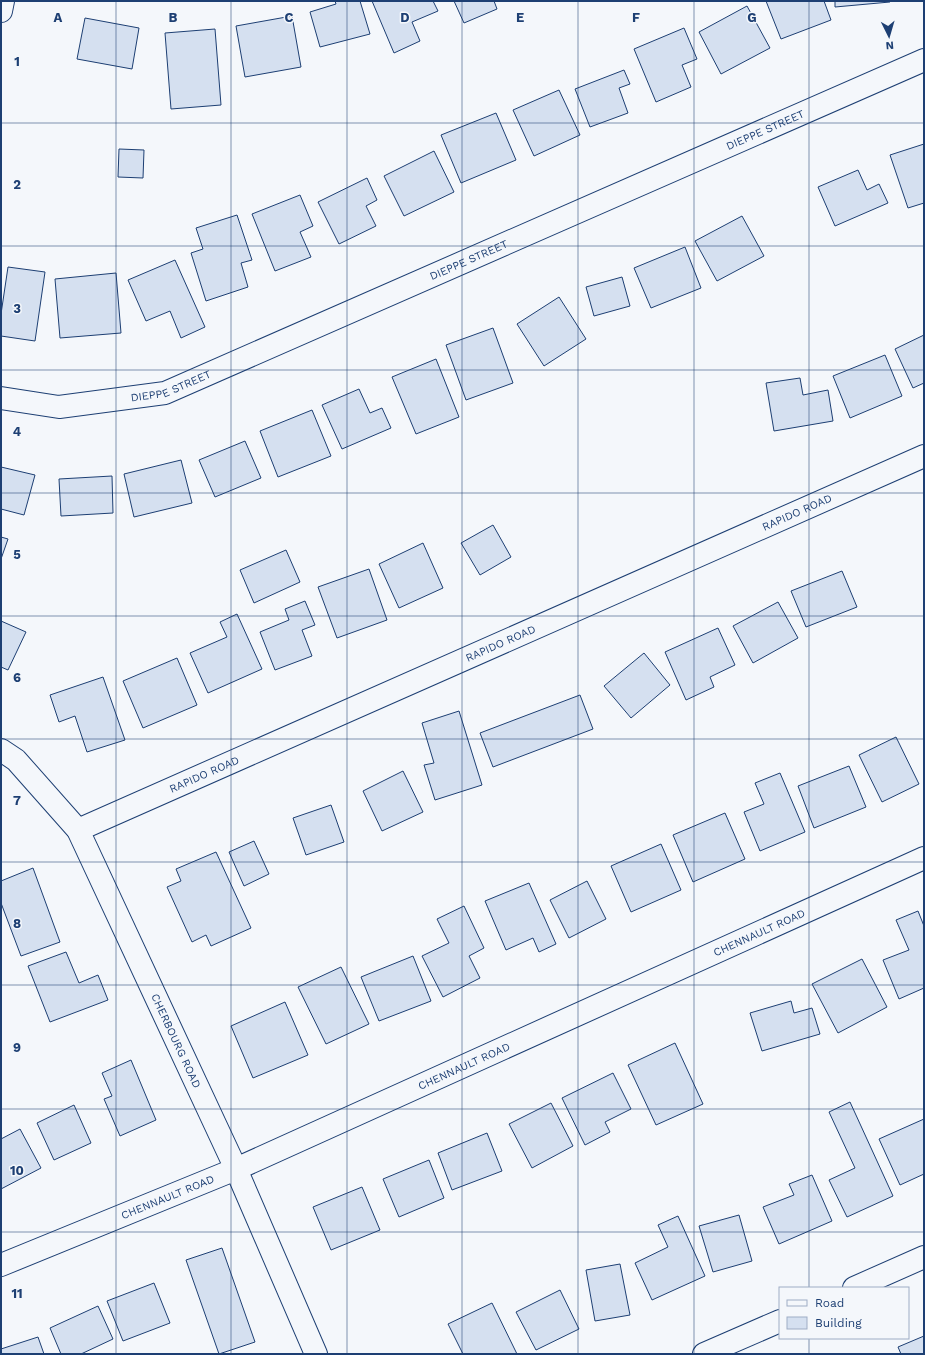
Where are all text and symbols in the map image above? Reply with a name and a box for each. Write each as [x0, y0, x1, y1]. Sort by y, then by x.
text: A [54, 10, 63, 25]
text: B [169, 10, 178, 25]
text: C [285, 10, 294, 25]
text: D [400, 10, 410, 25]
text: E [516, 10, 524, 25]
text: F [632, 10, 640, 25]
text: G [747, 10, 757, 25]
north arrow [869, 16, 909, 56]
text: N [885, 39, 894, 52]
text: 1 [14, 54, 20, 69]
street label: DIEPPE STREET [724, 107, 807, 152]
text: 2 [13, 177, 21, 192]
street label: DIEPPE STREET [427, 237, 510, 283]
text: 3 [13, 301, 21, 316]
street label: DIEPPE STREET [130, 367, 213, 404]
text: 4 [13, 424, 22, 439]
street label: RAPIDO ROAD [760, 491, 834, 533]
text: 5 [13, 547, 21, 562]
street label: RAPIDO ROAD [464, 622, 538, 664]
text: 6 [13, 670, 21, 685]
street label: RAPIDO ROAD [167, 753, 241, 795]
text: 7 [13, 793, 21, 808]
street label: CHENNAULT ROAD [711, 906, 807, 959]
text: 8 [13, 916, 21, 931]
street label: CHERBOURG ROAD [149, 991, 204, 1090]
text: 9 [13, 1040, 21, 1055]
street label: CHENNAULT ROAD [416, 1040, 512, 1092]
text: 10 [10, 1163, 24, 1178]
street label: CHENNAULT ROAD [119, 1172, 216, 1222]
text: 11 [11, 1286, 23, 1301]
legend [779, 1287, 909, 1339]
text: Road [815, 1296, 844, 1310]
text: Building [815, 1316, 862, 1330]

